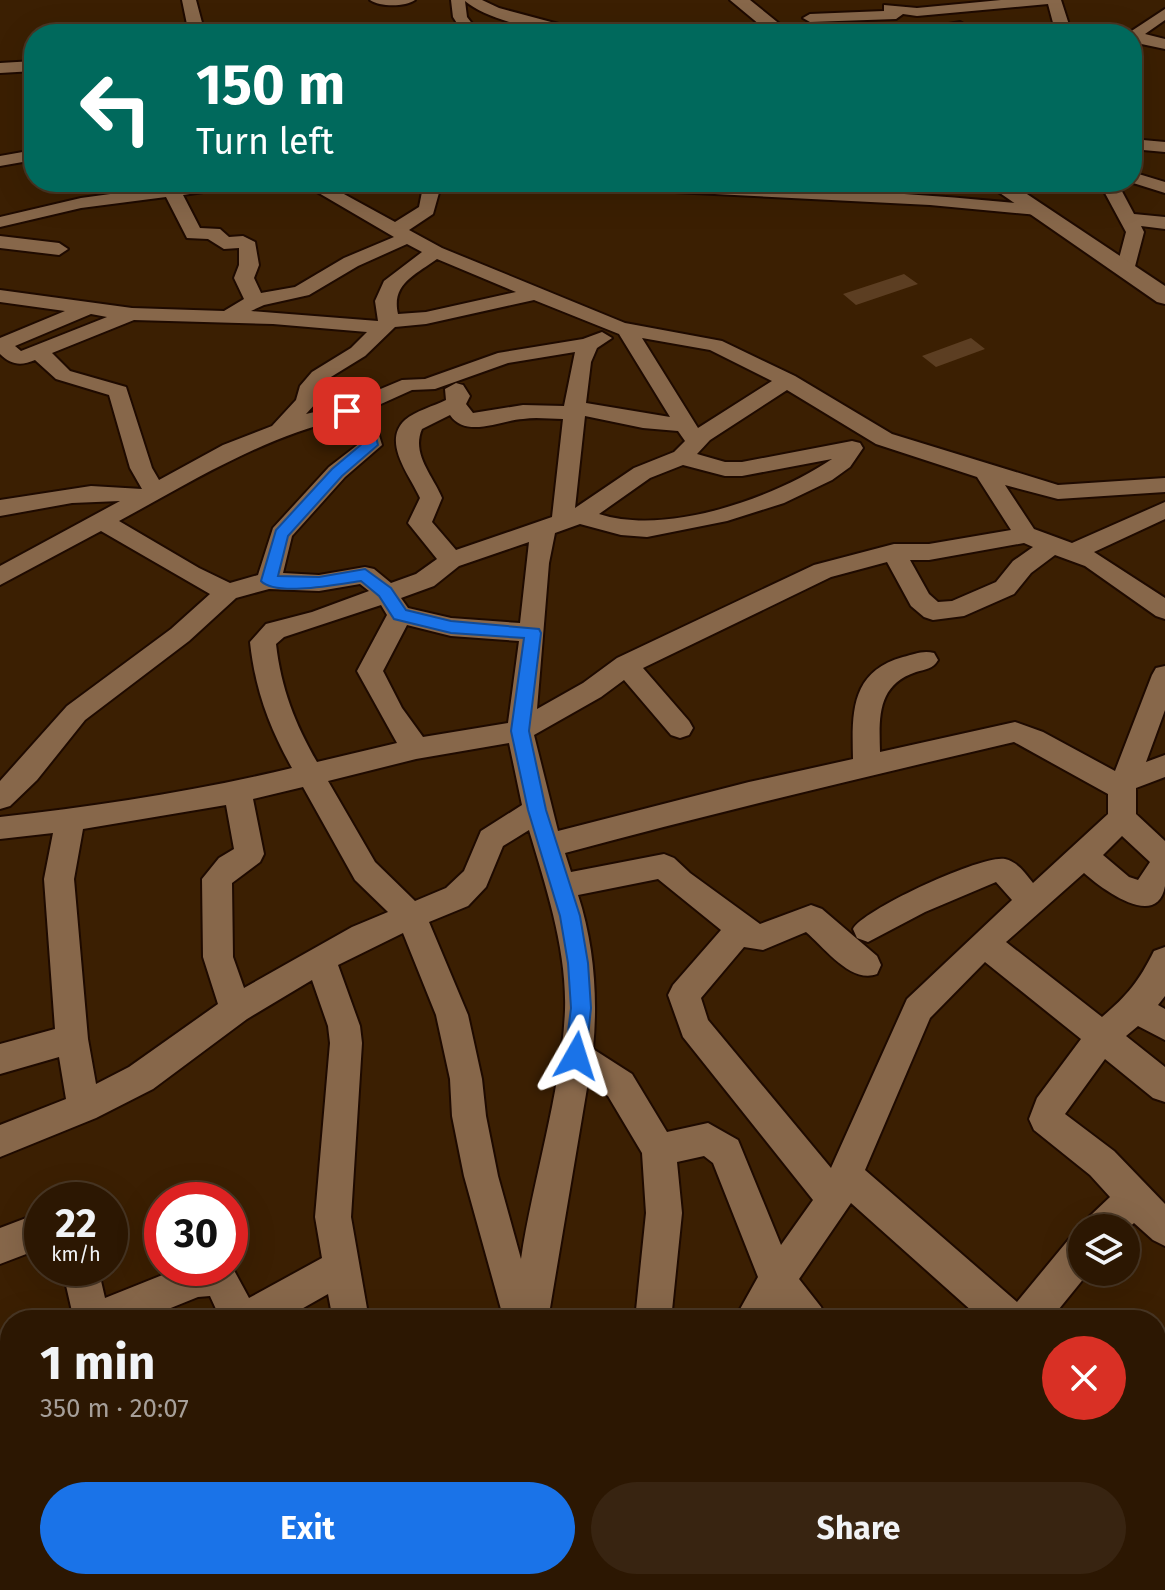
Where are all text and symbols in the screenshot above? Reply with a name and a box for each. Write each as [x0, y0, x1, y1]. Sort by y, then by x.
text: 150 m [196, 52, 345, 119]
icon: left [64, 56, 168, 160]
text: Turn left [196, 120, 334, 164]
pin [313, 377, 381, 445]
icon: arrive [325, 389, 369, 433]
position arrow [534, 1014, 618, 1098]
speed limit sign: 30 [144, 1182, 248, 1286]
text: 22 [55, 1200, 97, 1248]
map controls [1068, 1214, 1140, 1286]
button: layers [1068, 1214, 1140, 1286]
text: km/h [51, 1242, 101, 1266]
text: 1 min [40, 1334, 155, 1392]
button: close [1042, 1336, 1126, 1420]
text: 350 m · 20:07 [40, 1393, 189, 1424]
button: Exit [40, 1482, 575, 1574]
button: Share [591, 1482, 1126, 1574]

